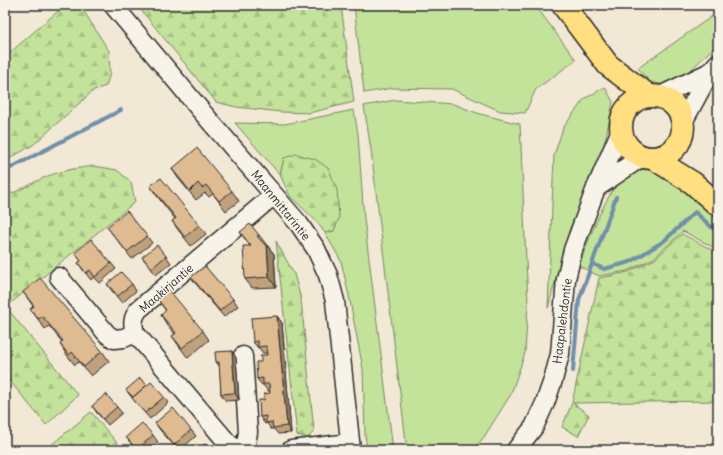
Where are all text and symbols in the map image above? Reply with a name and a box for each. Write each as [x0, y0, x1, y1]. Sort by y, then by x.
street label: Maanmittarintie [248, 167, 314, 243]
street label: Maakirjantie [136, 261, 196, 315]
street label: Haapalehdontie [549, 277, 575, 365]

